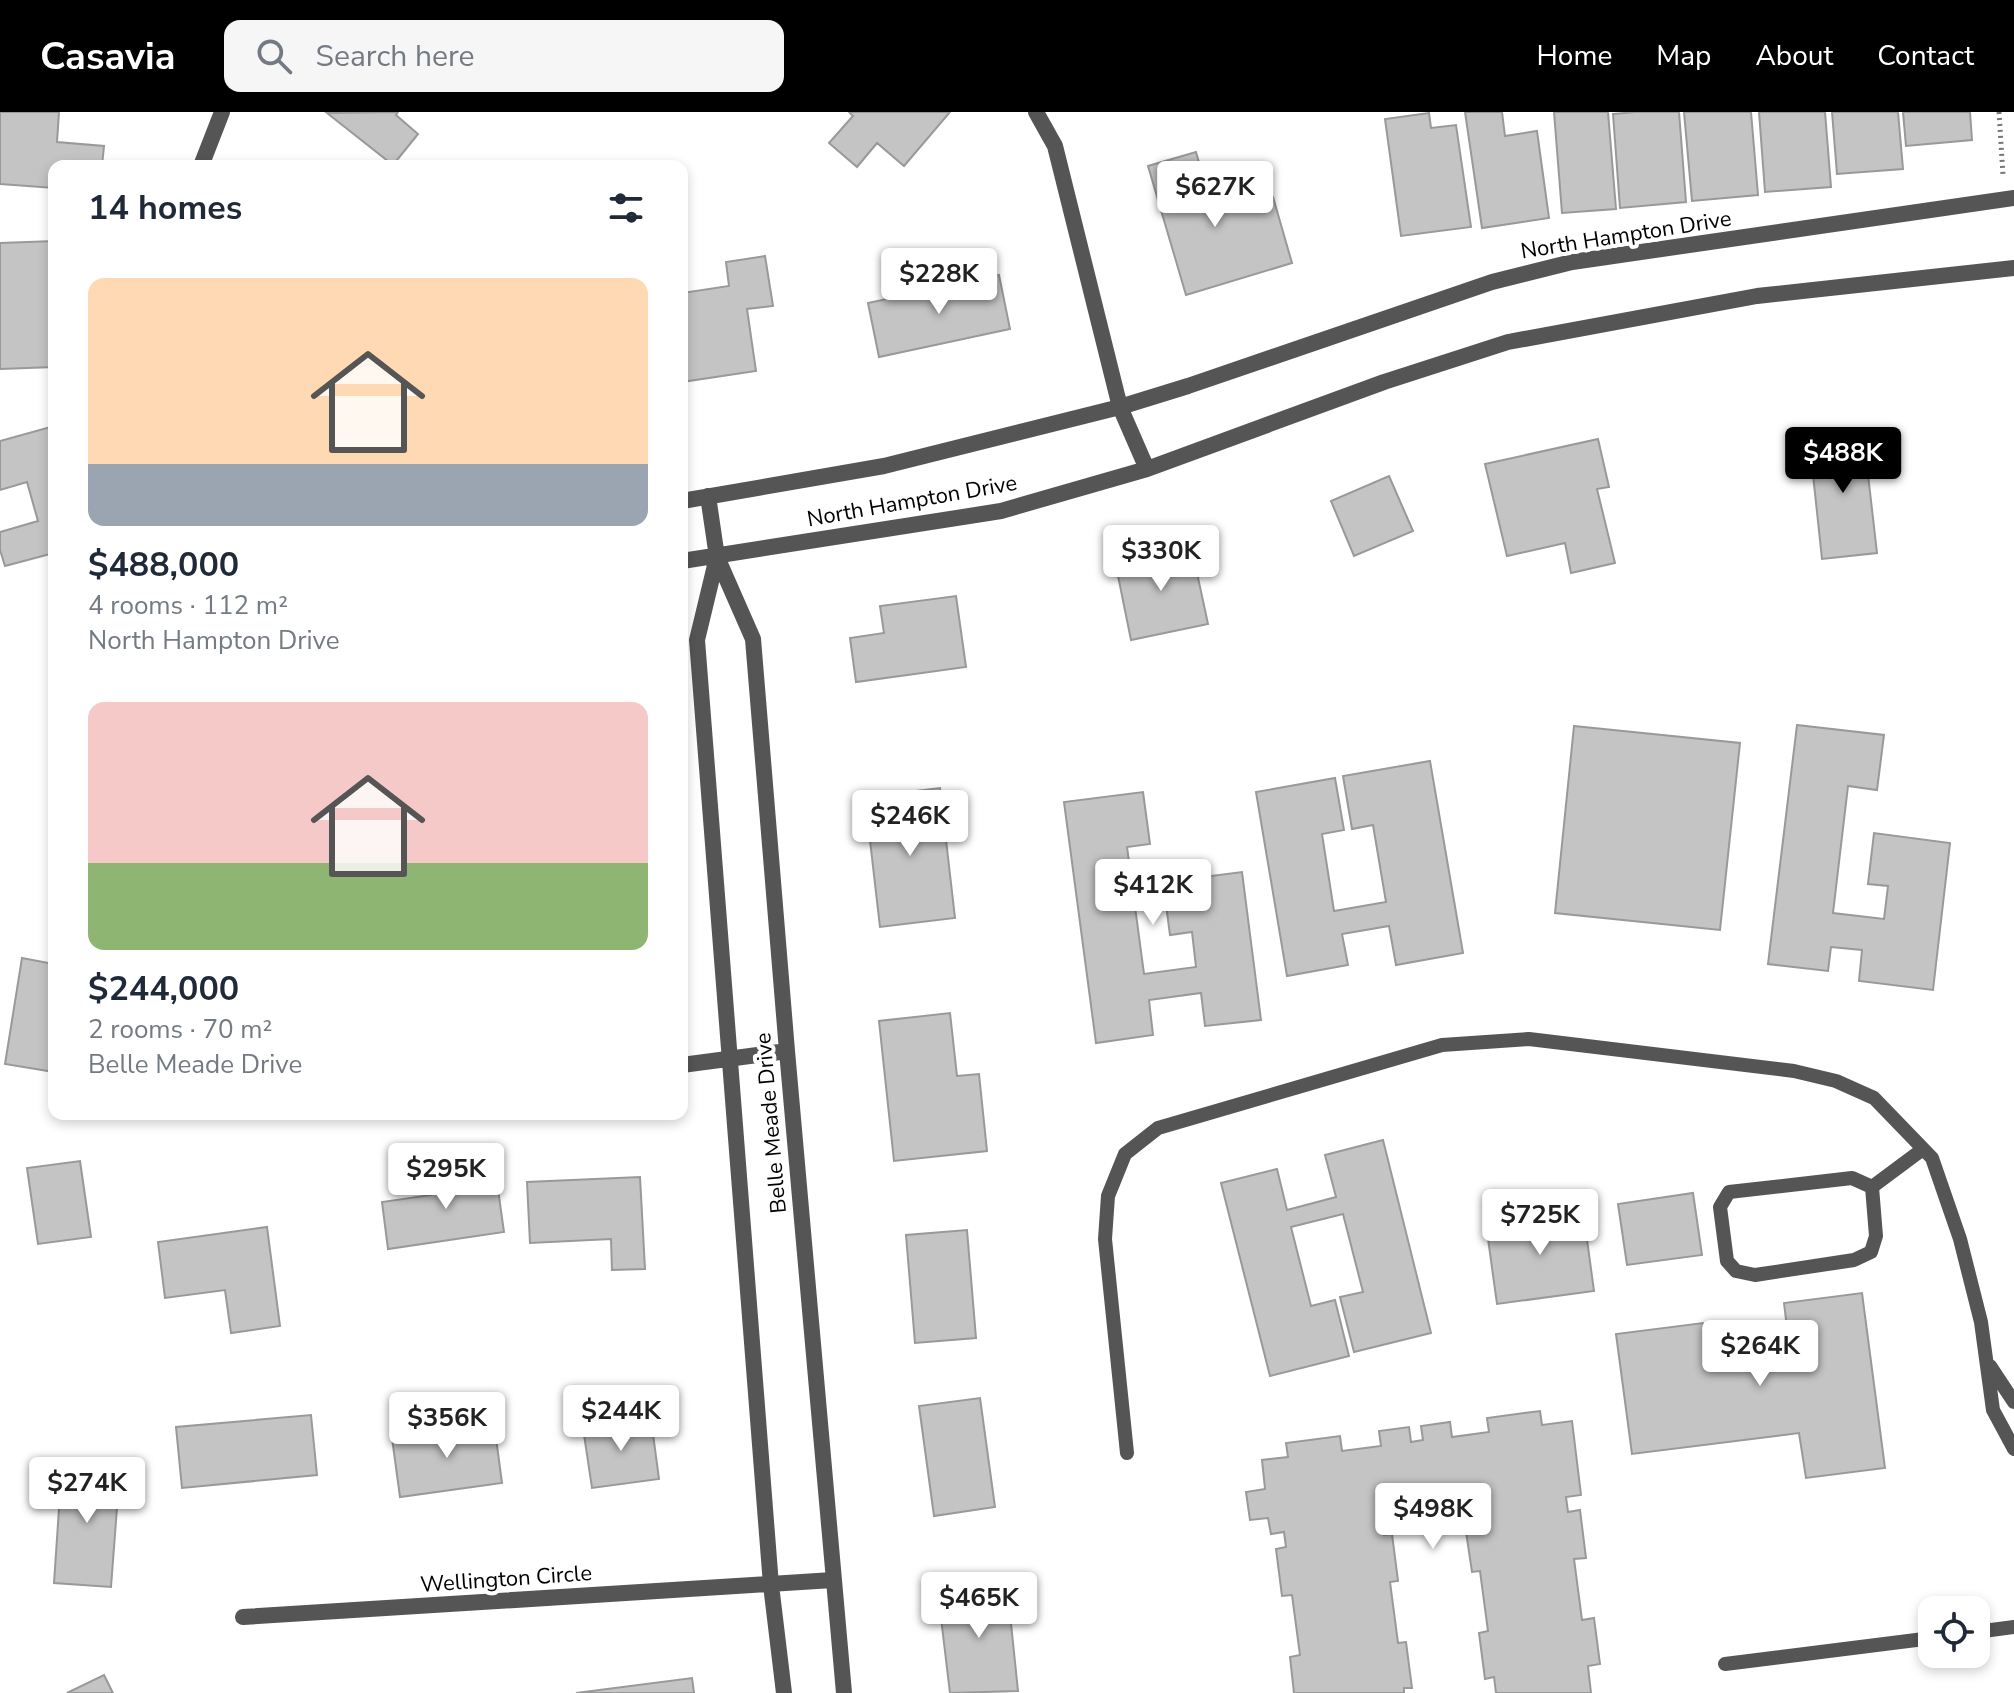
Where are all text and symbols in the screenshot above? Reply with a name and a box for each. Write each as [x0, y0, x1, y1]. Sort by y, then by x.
search box [224, 20, 784, 92]
text: Casavia [40, 31, 176, 82]
icon: search [252, 34, 296, 78]
text: Search here [316, 36, 475, 77]
text: Home [1537, 37, 1612, 75]
text: Map [1656, 37, 1711, 75]
text: About [1755, 37, 1833, 75]
text: Contact [1877, 37, 1974, 75]
pin: $627K [1159, 161, 1271, 229]
text: $627K [1175, 169, 1255, 204]
text: 14 homes [88, 185, 242, 231]
icon: filters [604, 186, 648, 230]
street label: North Hampton Drive [1519, 204, 1733, 266]
pin: $228K [883, 248, 995, 316]
text: $228K [899, 256, 979, 291]
icon: home [296, 330, 440, 474]
pin: $488K [1787, 427, 1899, 495]
text: $488K [1803, 435, 1883, 470]
street label: North Hampton Drive [805, 468, 1019, 534]
pin: $330K [1105, 525, 1217, 593]
text: $330K [1121, 533, 1201, 568]
text: $488,000 [88, 542, 239, 588]
text: 4 rooms · 112 m² [88, 588, 288, 623]
text: North Hampton Drive [88, 623, 340, 658]
icon: home [296, 754, 440, 898]
pin: $246K [854, 790, 966, 858]
text: $246K [870, 798, 950, 833]
pin: $412K [1097, 859, 1209, 927]
text: $412K [1113, 867, 1193, 902]
text: $244,000 [88, 966, 239, 1012]
text: 2 rooms · 70 m² [88, 1012, 272, 1047]
street label: Belle Meade Drive [748, 1031, 794, 1215]
text: Belle Meade Drive [88, 1047, 302, 1082]
pin: $295K [390, 1143, 502, 1211]
text: $295K [406, 1151, 486, 1186]
pin: $725K [1484, 1189, 1596, 1257]
text: $725K [1500, 1197, 1580, 1232]
pin: $264K [1704, 1320, 1816, 1388]
text: $264K [1720, 1328, 1800, 1363]
pin: $244K [565, 1385, 677, 1453]
pin: $356K [391, 1392, 503, 1460]
text: $244K [581, 1393, 661, 1428]
text: $356K [407, 1400, 487, 1435]
pin: $274K [31, 1457, 143, 1525]
text: $274K [47, 1465, 127, 1500]
pin: $498K [1377, 1483, 1489, 1551]
text: $498K [1393, 1491, 1473, 1526]
street label: Wellington Circle [419, 1558, 593, 1600]
pin: $465K [923, 1572, 1035, 1640]
text: $465K [939, 1580, 1019, 1615]
map controls [1918, 1596, 1990, 1668]
button: locate [1918, 1596, 1990, 1668]

